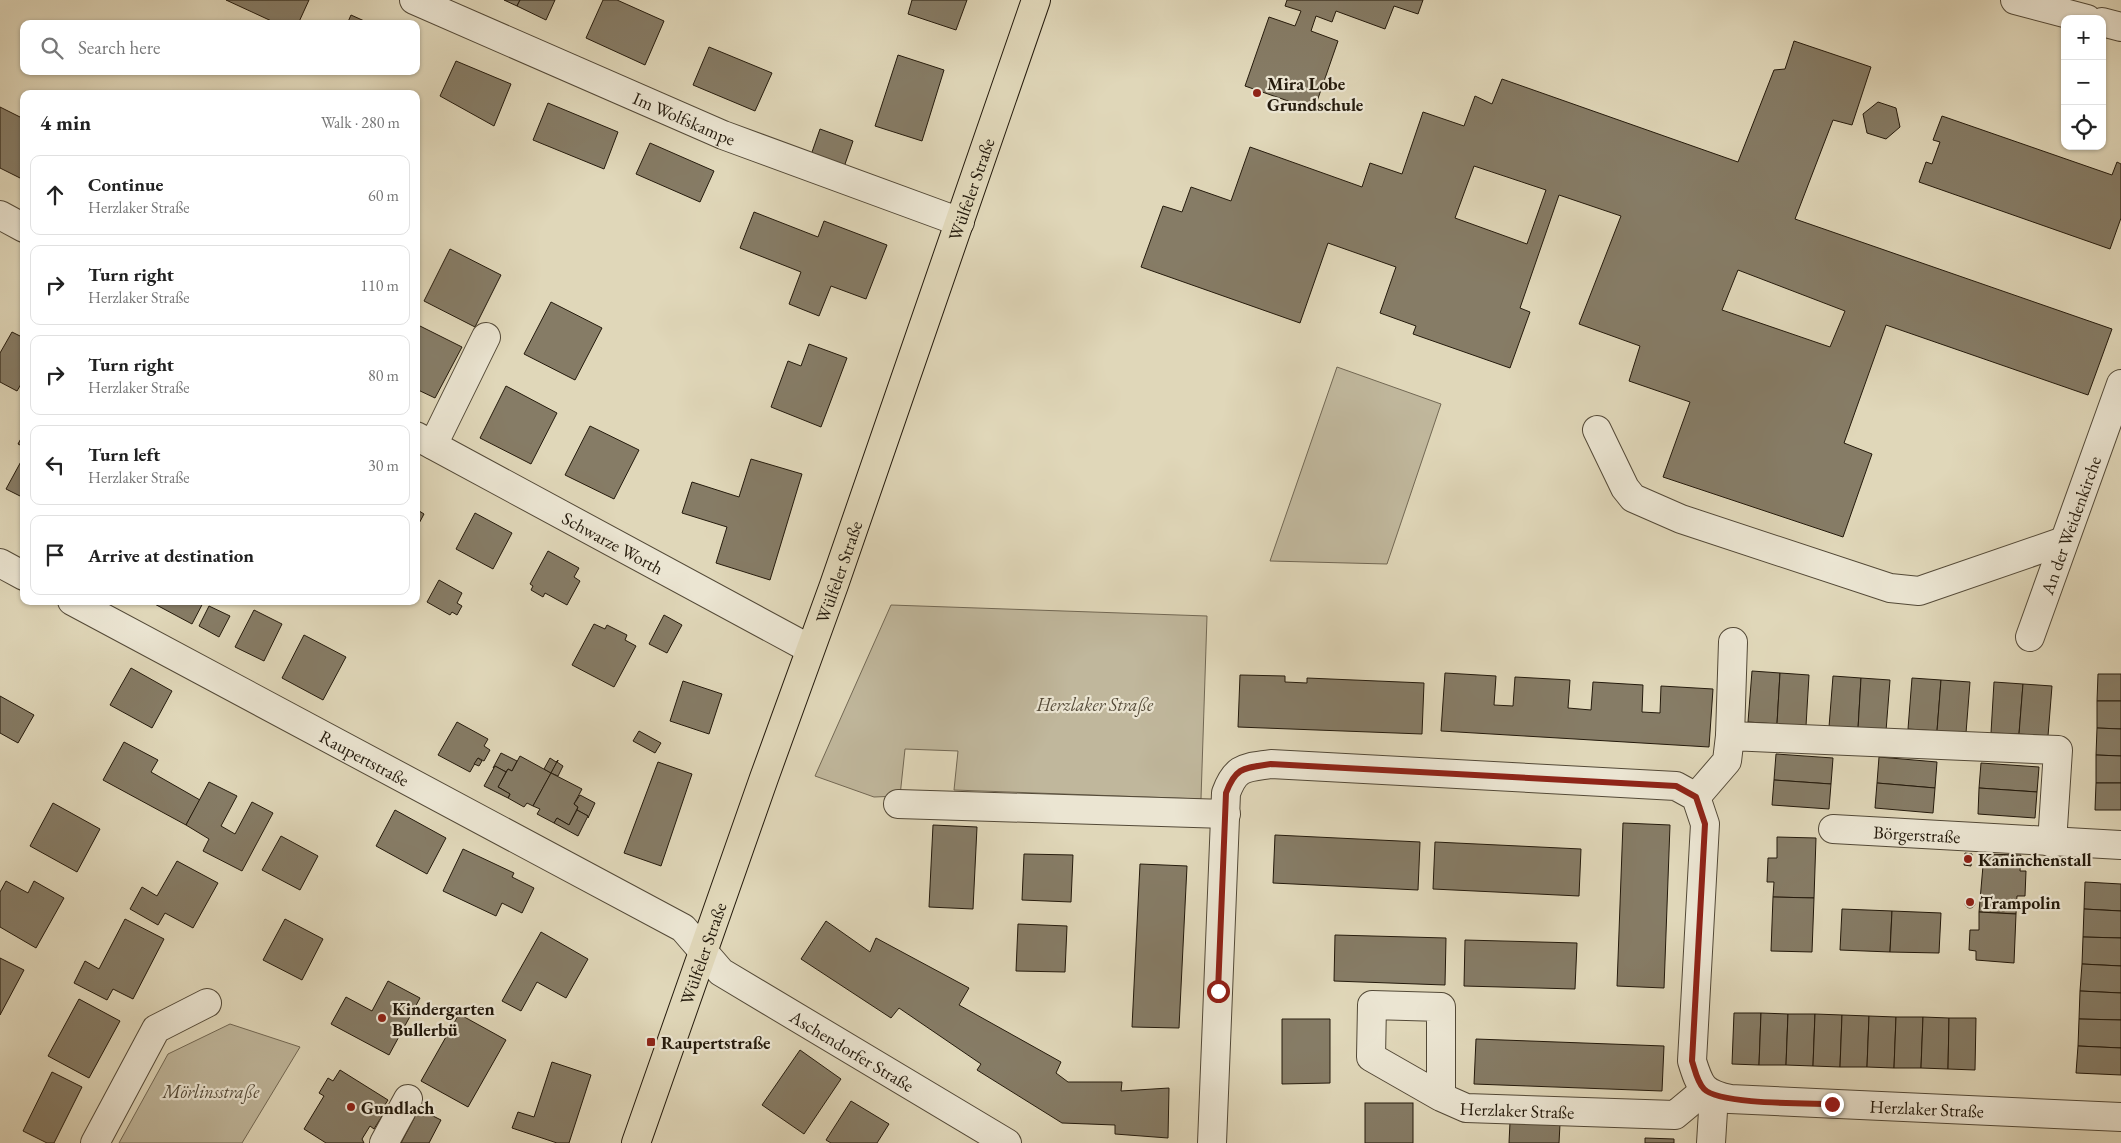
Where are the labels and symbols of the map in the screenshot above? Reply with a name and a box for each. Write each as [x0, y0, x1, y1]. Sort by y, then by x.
place label: Mira Lobe Grundschule [1267, 72, 1364, 116]
street label: Im Wolfskampe [630, 86, 739, 150]
marker: Mira Lobe Grundschule [1251, 87, 1263, 99]
street label: Wülfeler Straße [942, 135, 999, 243]
street label: An der Weidenkirche [2034, 453, 2106, 598]
street label: Schwarze Worth [558, 506, 668, 579]
street label: Wülfeler Straße [810, 518, 867, 626]
park label: Herzlaker Straße [1036, 693, 1154, 717]
street label: Raupertstraße [316, 724, 414, 791]
street label: Börgerstraße [1873, 820, 1961, 848]
place label: Kaninchenstall [1978, 848, 2092, 871]
marker: Kaninchenstall [1962, 853, 1974, 865]
place label: Trampolin [1980, 891, 2061, 914]
marker: Trampolin [1964, 896, 1976, 908]
street label: Wülfeler Straße [674, 899, 731, 1008]
route start [1207, 980, 1230, 1003]
place label: Kindergarten Bullerbü [392, 997, 495, 1041]
street label: Aschendorfer Straße [785, 1004, 919, 1096]
marker: Kindergarten Bullerbü [376, 1012, 388, 1024]
place label: Raupertstraße [661, 1031, 771, 1054]
marker: Raupertstraße [645, 1036, 657, 1048]
park label: Mörlinsstraße [162, 1080, 260, 1104]
route end [1821, 1093, 1844, 1116]
street label: Herzlaker Straße [1869, 1094, 1984, 1122]
place label: Gundlach [361, 1096, 434, 1119]
street label: Herzlaker Straße [1459, 1096, 1575, 1123]
marker: Gundlach [345, 1101, 357, 1113]

